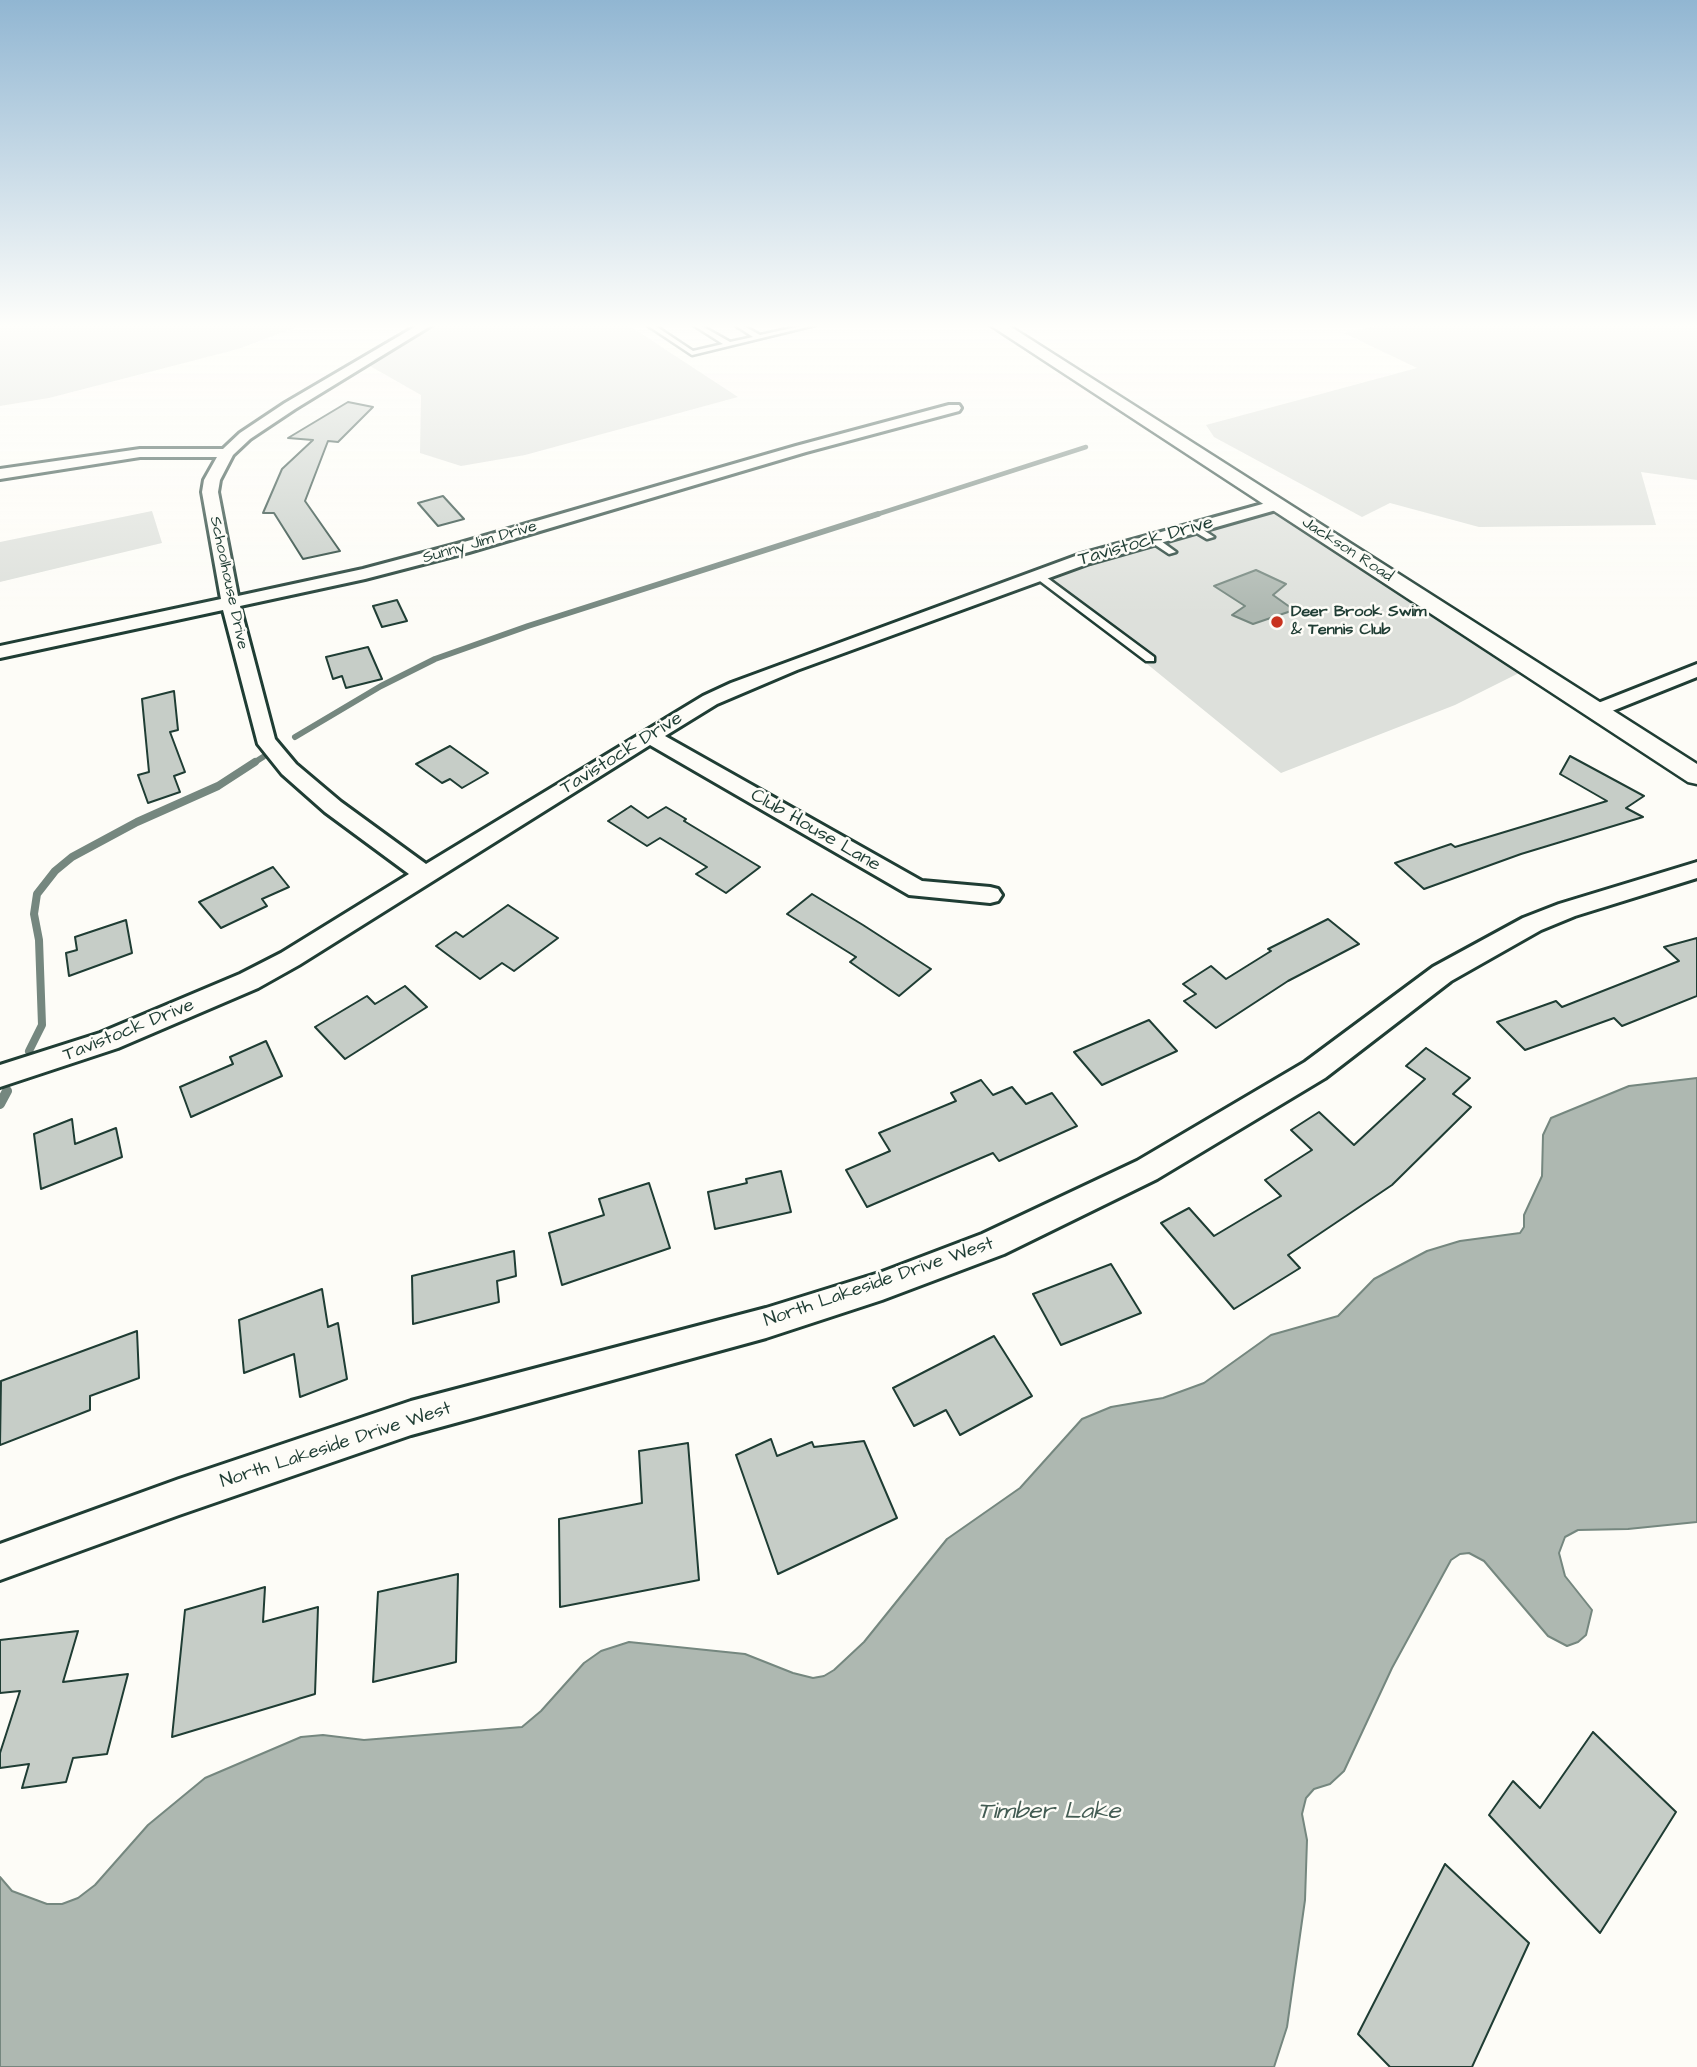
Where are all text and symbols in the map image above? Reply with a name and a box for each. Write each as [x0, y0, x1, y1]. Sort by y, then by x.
street label: Tavistock Drive [1076, 512, 1216, 572]
street label: Jackson Road [1298, 513, 1396, 587]
street label: Schoolhouse Drive [205, 515, 251, 651]
street label: Sunny Jim Drive [421, 518, 539, 568]
place label: Deer Brook Swim & Tennis Club [1291, 603, 1426, 641]
marker: Deer Brook Swim & Tennis Club [1269, 614, 1285, 630]
street label: Tavistock Drive [557, 707, 687, 801]
street label: Club House Lane [746, 785, 884, 877]
street label: Tavistock Drive [60, 994, 198, 1068]
street label: North Lakeside Drive West [761, 1233, 997, 1333]
street label: North Lakeside Drive West [218, 1398, 454, 1494]
water label: Timber Lake [977, 1799, 1121, 1827]

